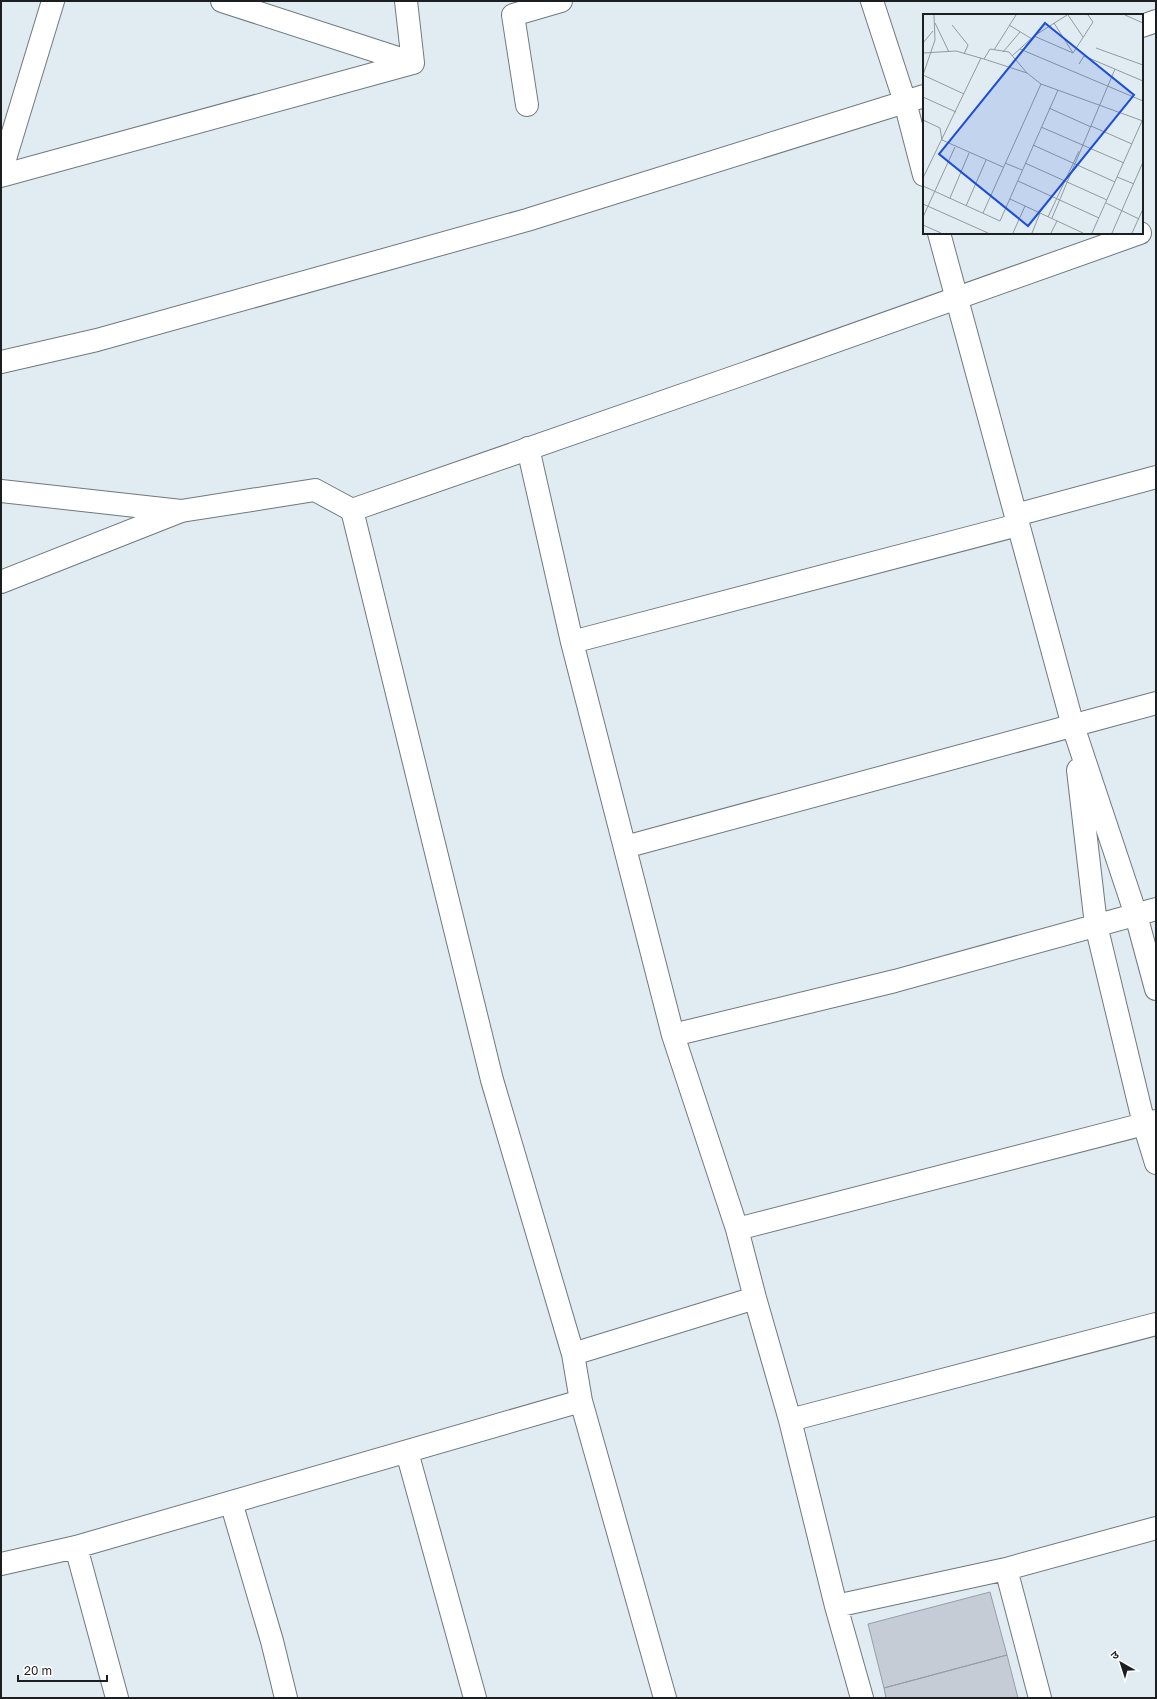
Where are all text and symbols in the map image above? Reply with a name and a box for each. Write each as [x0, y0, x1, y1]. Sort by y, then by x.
inset map [923, 14, 1143, 234]
north arrow [1101, 1643, 1141, 1683]
text: उ [1108, 1647, 1121, 1662]
scale bar [18, 1657, 107, 1683]
text: 20 m [24, 1663, 52, 1678]

